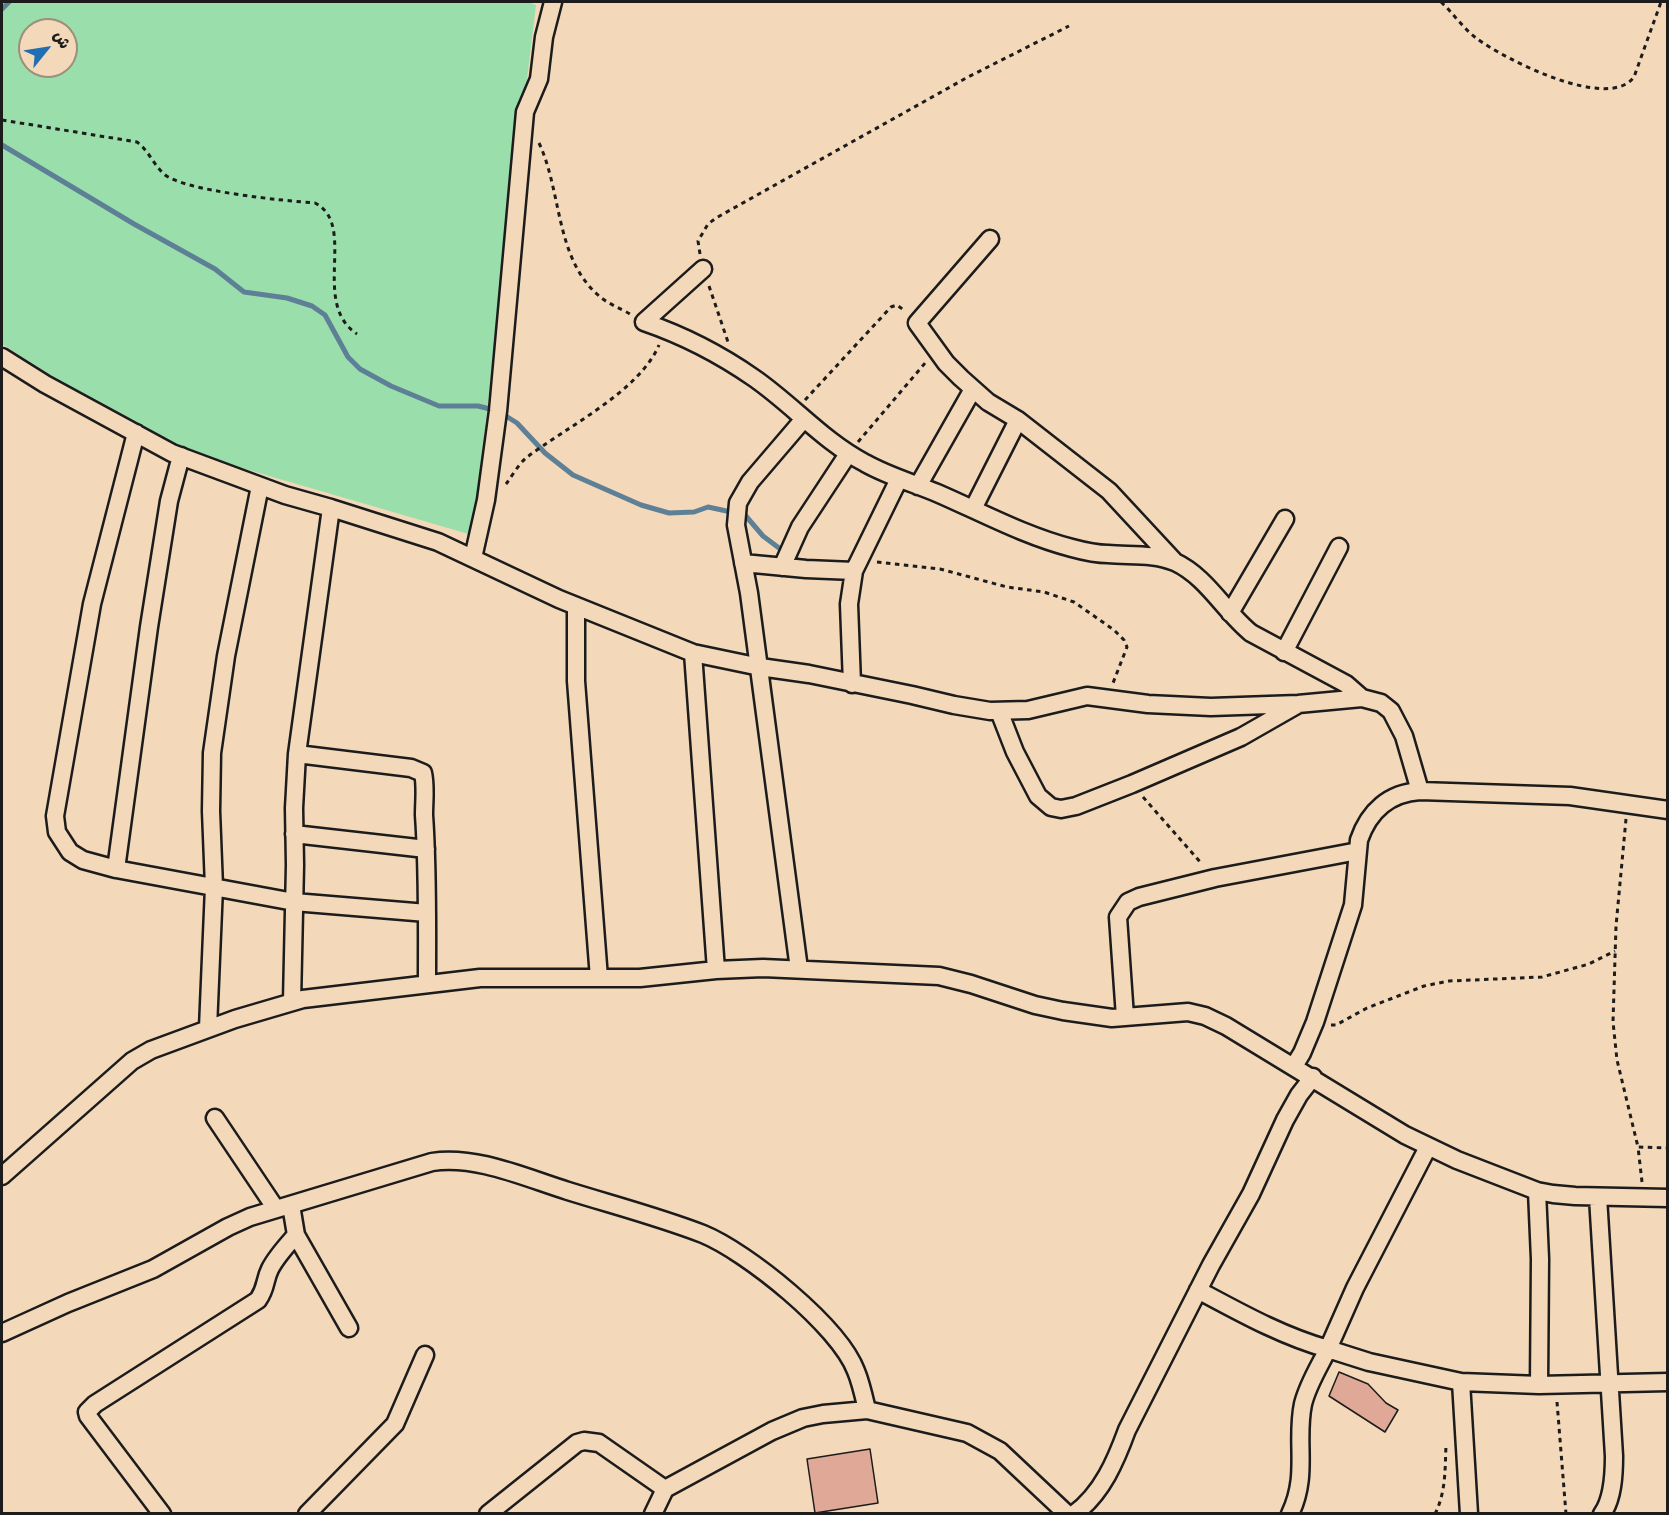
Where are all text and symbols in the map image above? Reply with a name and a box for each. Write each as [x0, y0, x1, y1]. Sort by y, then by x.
north arrow [18, 18, 78, 78]
text: ش [49, 27, 76, 53]

